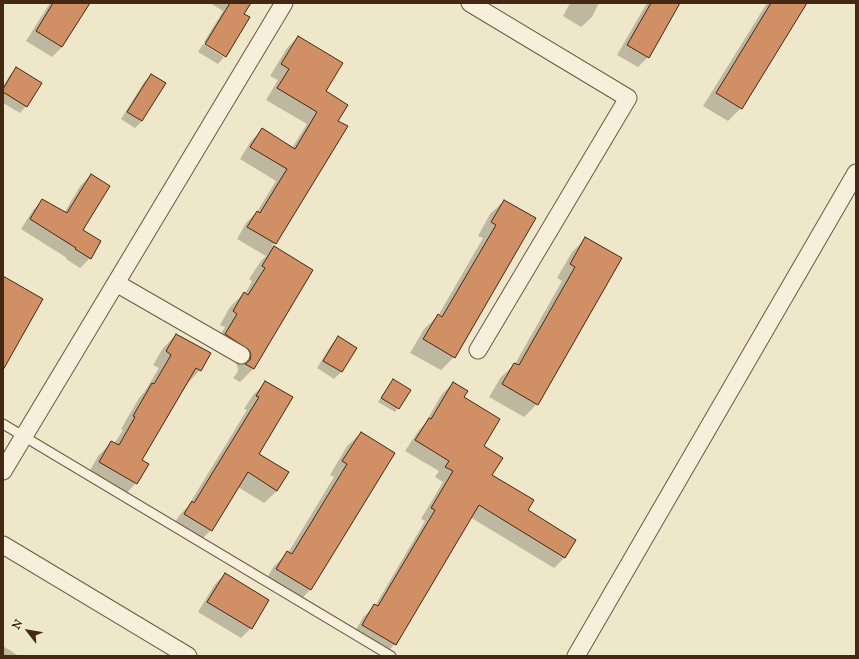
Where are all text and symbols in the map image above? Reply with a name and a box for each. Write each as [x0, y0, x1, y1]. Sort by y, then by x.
north arrow [8, 611, 48, 651]
text: N [9, 617, 25, 632]

